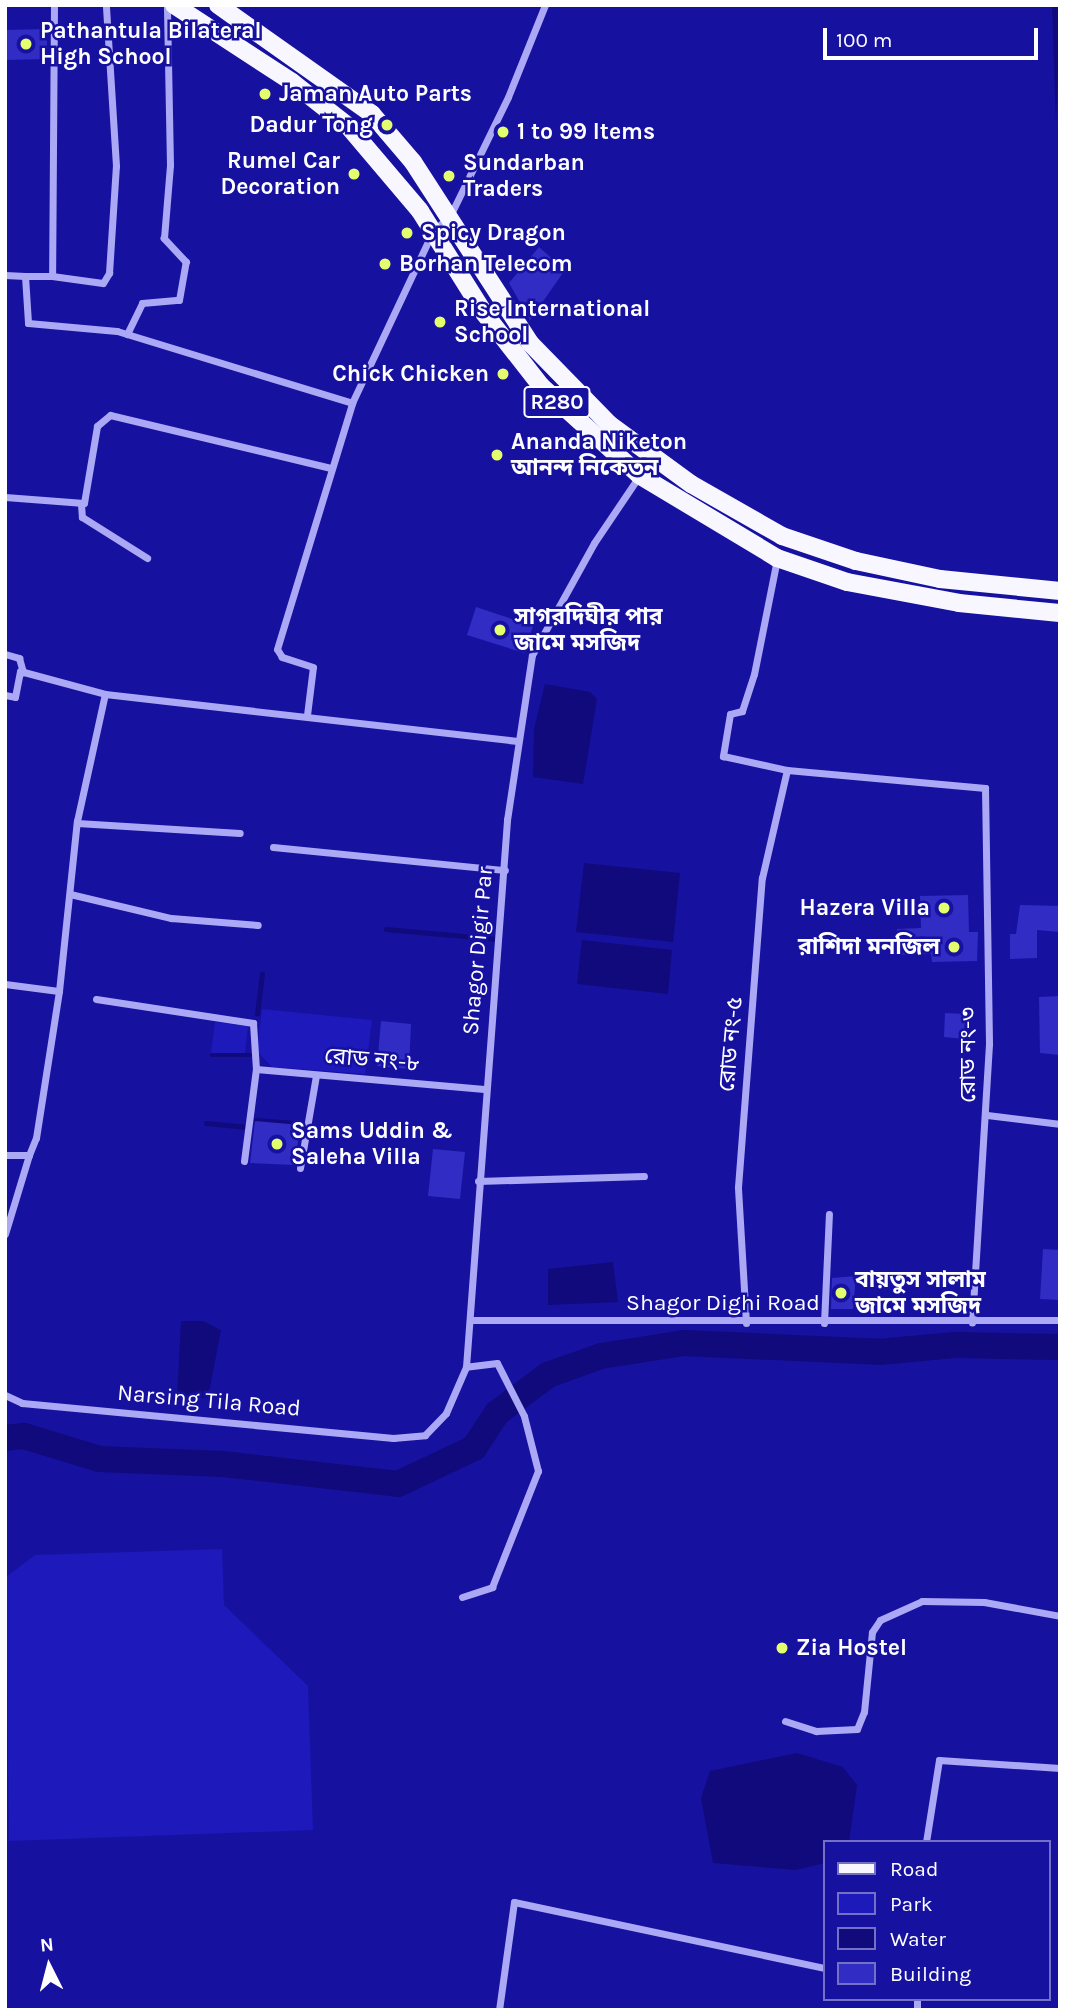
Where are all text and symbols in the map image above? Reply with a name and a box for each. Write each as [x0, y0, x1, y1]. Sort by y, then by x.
scale bar [827, 14, 1042, 58]
place label: Pathantula Bilateral High School [40, 17, 261, 71]
text: 100 m [836, 28, 893, 52]
marker: Pathantula Bilateral High School [18, 36, 34, 52]
place label: Jaman Auto Parts [279, 80, 472, 108]
marker: Jaman Auto Parts [257, 86, 273, 102]
place label: Dadur Tong [250, 111, 373, 139]
marker: Dadur Tong [379, 117, 395, 133]
place label: 1 to 99 Items [517, 118, 655, 146]
marker: 1 to 99 Items [495, 124, 511, 140]
place label: Rumel Car Decoration [220, 147, 340, 201]
place label: Sundarban Traders [463, 149, 585, 203]
marker: Rumel Car Decoration [346, 166, 362, 182]
marker: Sundarban Traders [441, 168, 457, 184]
place label: Spicy Dragon [421, 219, 566, 247]
marker: Spicy Dragon [399, 225, 415, 241]
place label: Borhan Telecom [399, 250, 573, 278]
marker: Borhan Telecom [377, 256, 393, 272]
place label: Rise International School [454, 295, 650, 349]
marker: Rise International School [432, 314, 448, 330]
place label: Chick Chicken [332, 360, 489, 388]
marker: Chick Chicken [495, 366, 511, 382]
road number: R280 [522, 384, 592, 420]
place label: Ananda Niketon আনন্দ নিকেতন [511, 428, 687, 482]
marker: Ananda Niketon আনন্দ নিকেতন [489, 447, 505, 463]
place label: সাগরদিঘীর পার জামে মসজিদ [514, 603, 662, 657]
marker: সাগরদিঘীর পার জামে মসজিদ [492, 622, 508, 638]
street label: Shagor Digir Par [457, 866, 499, 1036]
place label: Hazera Villa [800, 894, 930, 922]
marker: Hazera Villa [936, 900, 952, 916]
place label: রাশিদা মনজিল [798, 933, 940, 961]
marker: রাশিদা মনজিল [946, 939, 962, 955]
street label: রোড নং-৫ [713, 995, 749, 1093]
street label: রোড নং-৩ [954, 1007, 982, 1103]
street label: রোড নং-৮ [323, 1042, 421, 1078]
place label: Sams Uddin & Saleha Villa [291, 1117, 453, 1171]
marker: Sams Uddin & Saleha Villa [269, 1136, 285, 1152]
place label: বায়তুস সালাম জামে মসজিদ [855, 1266, 986, 1320]
marker: বায়তুস সালাম জামে মসজিদ [833, 1285, 849, 1301]
street label: Shagor Dighi Road [626, 1289, 820, 1317]
street label: Narsing Tila Road [116, 1379, 302, 1423]
place label: Zia Hostel [796, 1634, 907, 1662]
marker: Zia Hostel [774, 1640, 790, 1656]
legend [824, 1840, 1051, 2001]
text: Road [890, 1857, 938, 1881]
text: Park [890, 1892, 933, 1916]
text: Water [890, 1927, 946, 1951]
north arrow [14, 1931, 84, 2001]
text: N [39, 1933, 55, 1957]
text: Building [890, 1962, 971, 1986]

